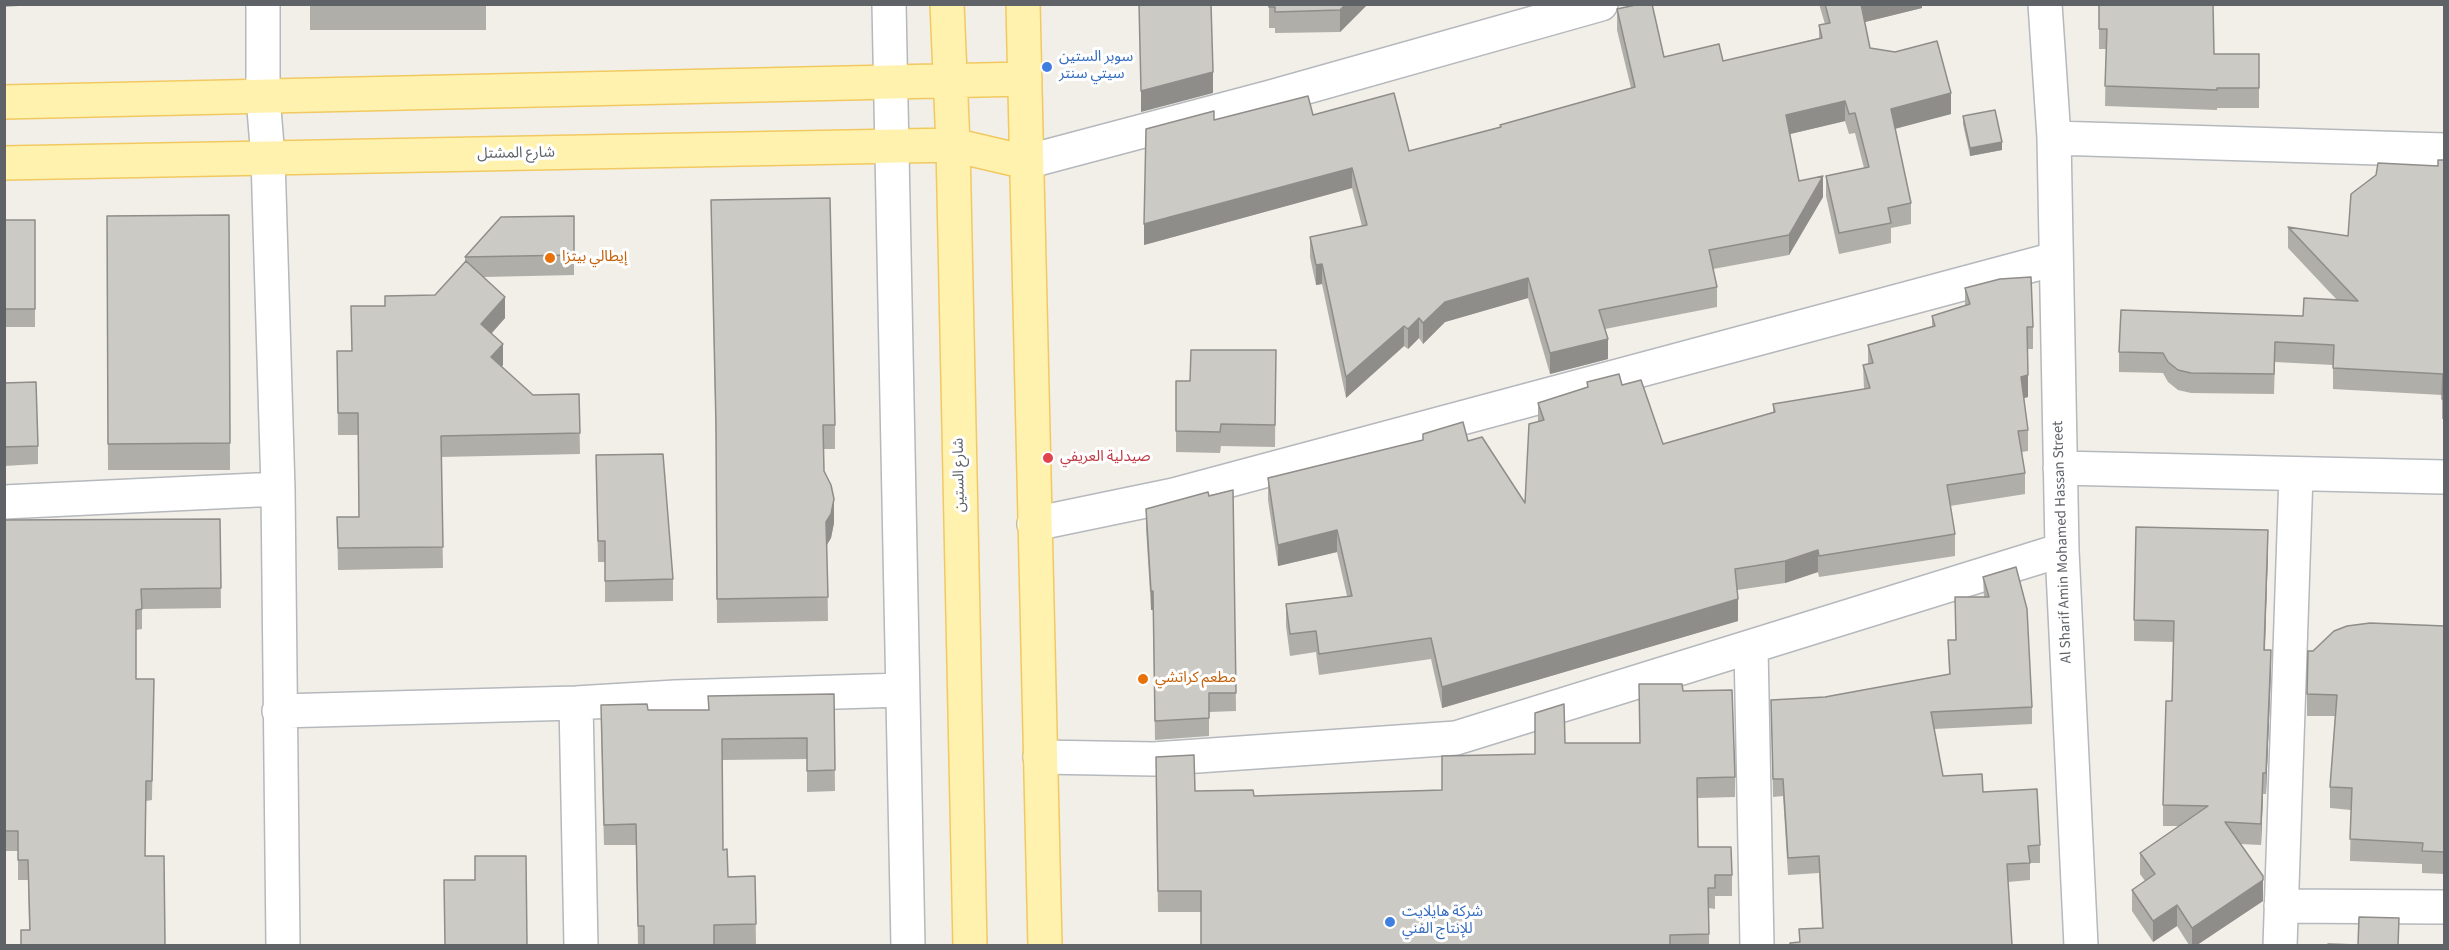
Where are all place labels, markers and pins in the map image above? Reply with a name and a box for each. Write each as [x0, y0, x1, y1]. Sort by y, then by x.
place label: سوبر الستين سيتي سنتر [1059, 49, 1133, 84]
marker: سوبر الستين سيتي سنتر [1040, 60, 1054, 74]
place label: إيطالي بيتزا [562, 249, 627, 267]
marker: إيطالي بيتزا [543, 251, 557, 265]
place label: صيدلية العريفي [1060, 449, 1151, 467]
marker: صيدلية العريفي [1041, 451, 1055, 465]
place label: مطعم كراتشي [1155, 670, 1236, 688]
marker: مطعم كراتشي [1136, 672, 1150, 686]
place label: شركة هايلايت للإنتاج الفني [1402, 904, 1483, 939]
marker: شركة هايلايت للإنتاج الفني [1383, 915, 1397, 929]

